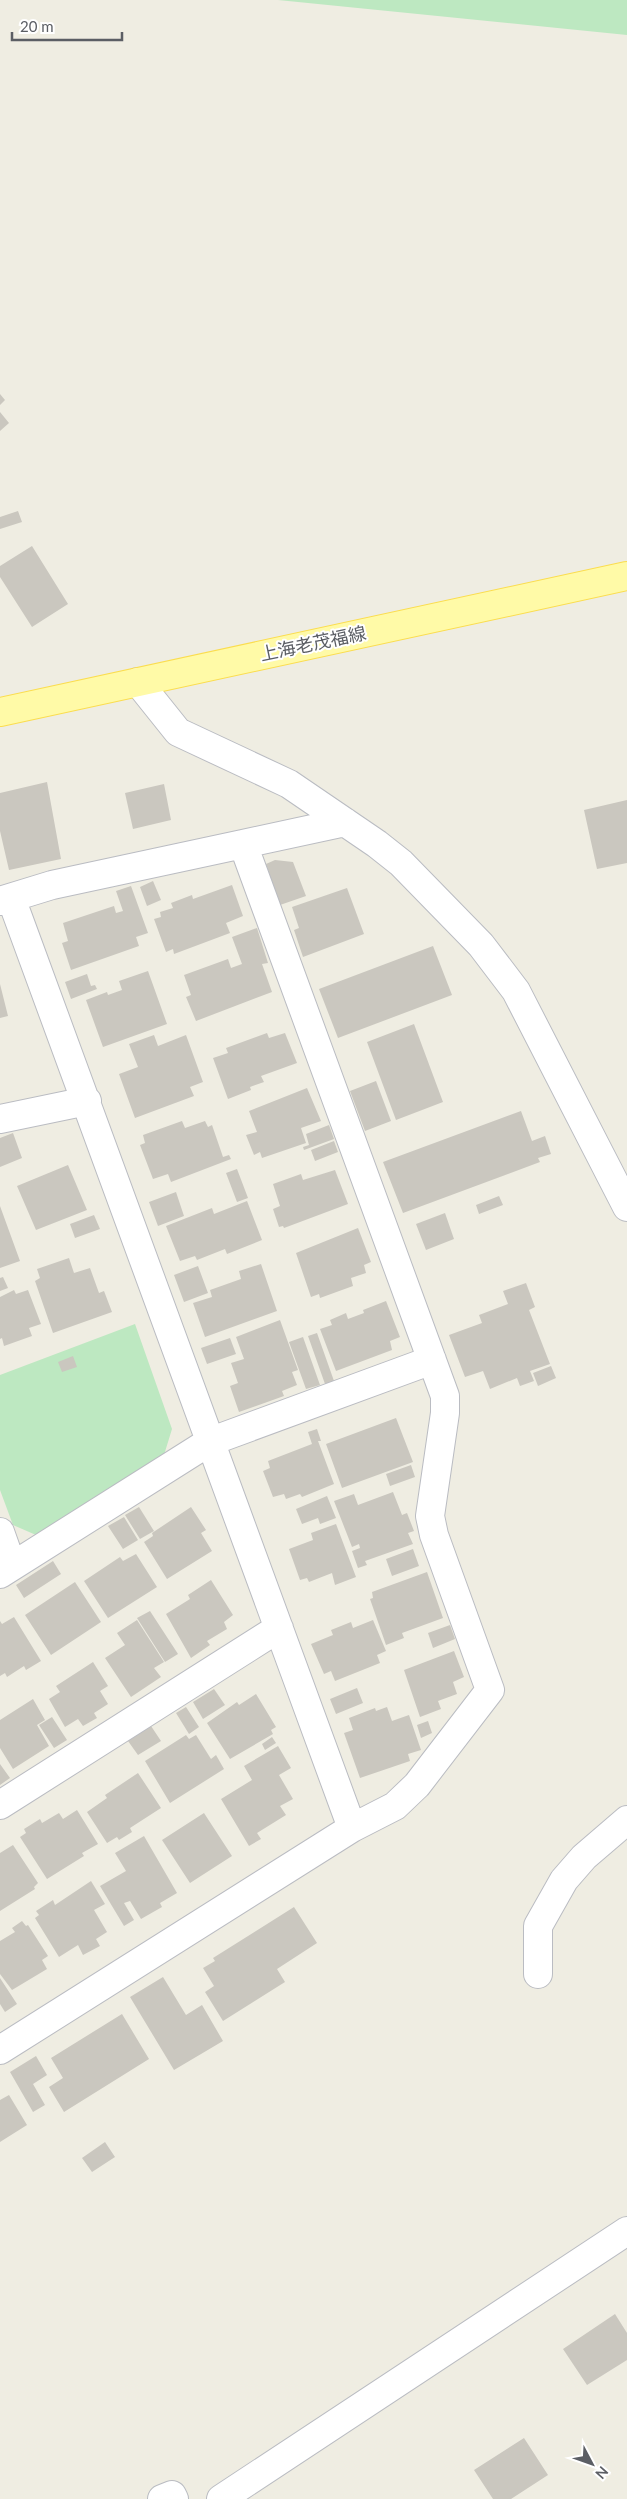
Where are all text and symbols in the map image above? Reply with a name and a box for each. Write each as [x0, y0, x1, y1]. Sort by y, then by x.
scale bar [12, 10, 122, 42]
text: 20 m [20, 17, 54, 35]
street label: 上海老茂福線 [258, 621, 368, 665]
north arrow [567, 2439, 617, 2489]
text: N [592, 2463, 612, 2483]

